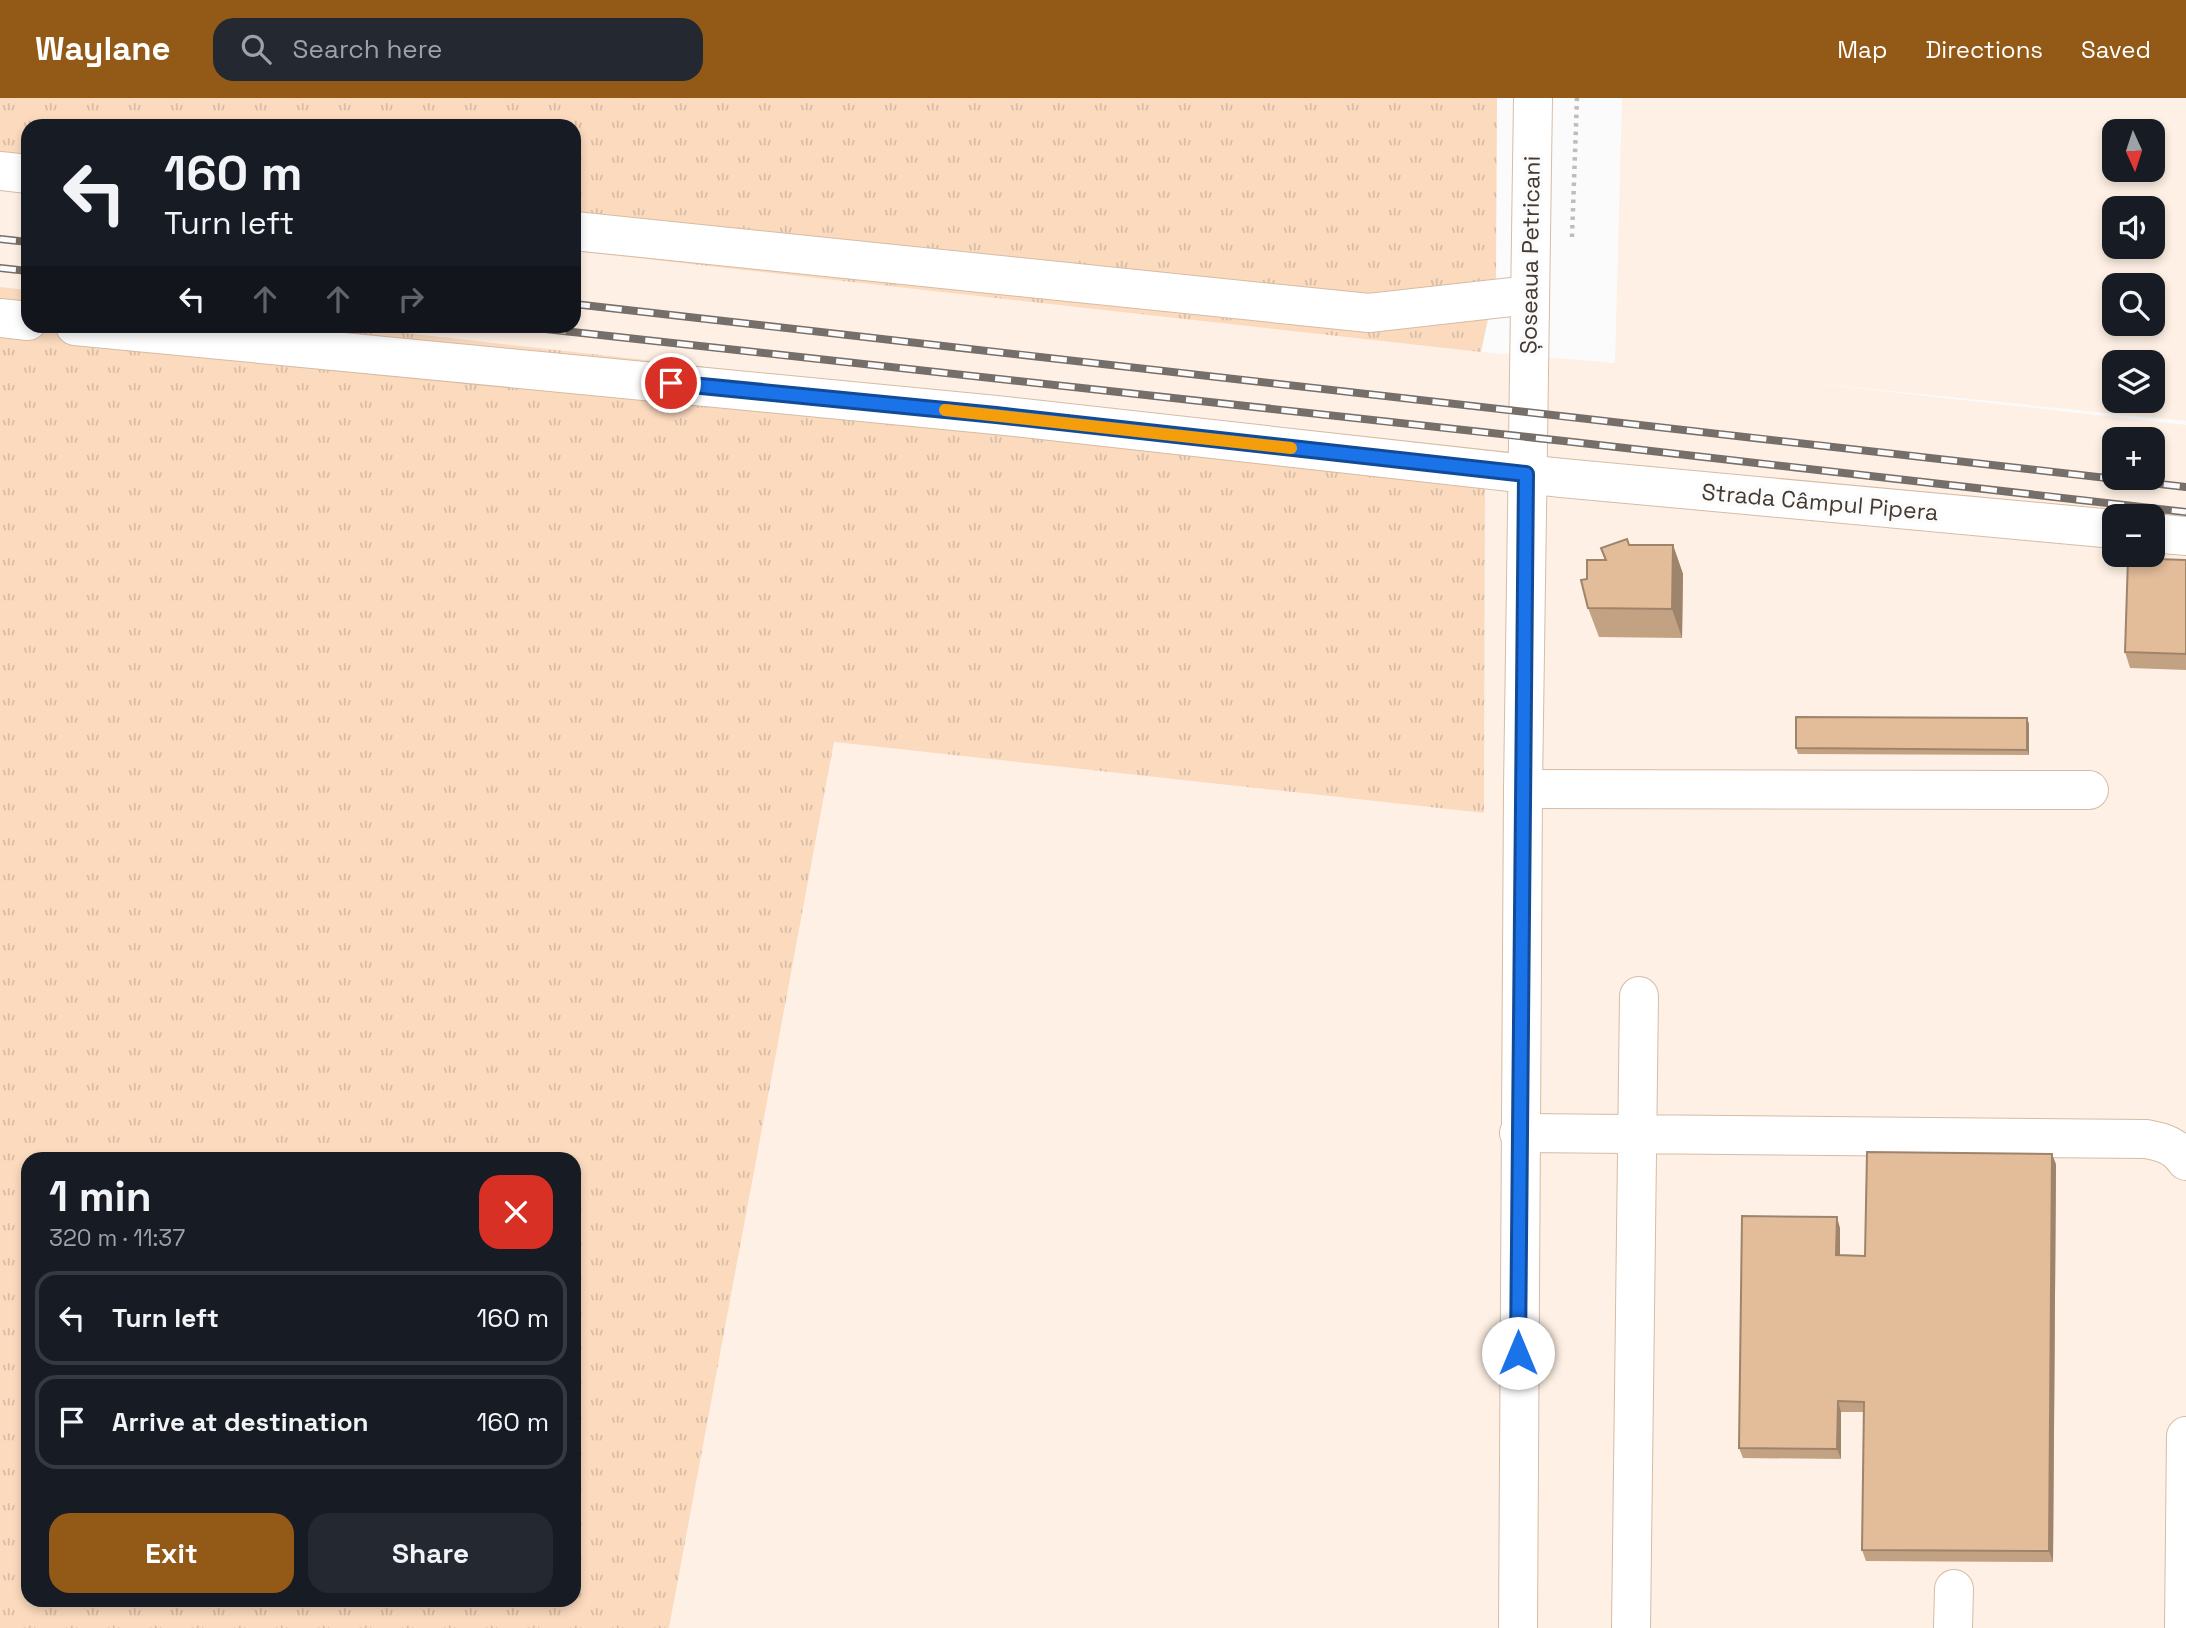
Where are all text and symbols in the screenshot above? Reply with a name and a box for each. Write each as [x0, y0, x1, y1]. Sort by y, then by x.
search box [213, 18, 703, 81]
text: Waylane [35, 28, 171, 70]
icon: search [237, 30, 275, 68]
text: Search here [293, 32, 442, 66]
text: Map [1837, 34, 1887, 65]
text: Directions [1925, 34, 2043, 65]
text: Saved [2081, 34, 2151, 65]
north arrow [2102, 119, 2165, 182]
map controls [2102, 119, 2165, 567]
text: 160 m [164, 142, 302, 204]
icon: left [49, 147, 140, 238]
street label: Șoseaua Petricani [1513, 156, 1547, 354]
button: sound [2102, 196, 2165, 259]
text: Turn left [164, 203, 294, 243]
button: search [2102, 273, 2165, 336]
icon: left [173, 280, 211, 318]
icon: ahead [246, 280, 284, 318]
icon: ahead [319, 280, 357, 318]
icon: right [392, 280, 430, 318]
button: layers [2102, 350, 2165, 413]
pin [641, 353, 701, 413]
icon: arrive [652, 364, 690, 402]
button: + [2102, 427, 2165, 490]
street label: Strada Câmpul Pipera [1700, 477, 1940, 527]
button: − [2102, 504, 2165, 567]
text: 1 min [49, 1170, 152, 1223]
button: close [479, 1175, 553, 1249]
text: 320 m · 11:37 [49, 1223, 185, 1253]
icon: left [53, 1299, 91, 1337]
text: Turn left [112, 1301, 219, 1335]
text: 160 m [477, 1301, 549, 1335]
position arrow [1481, 1316, 1555, 1390]
icon: arrive [53, 1403, 91, 1441]
text: Arrive at destination [112, 1405, 369, 1439]
text: 160 m [477, 1405, 549, 1439]
button: Exit [49, 1513, 294, 1593]
button: Share [308, 1513, 553, 1593]

